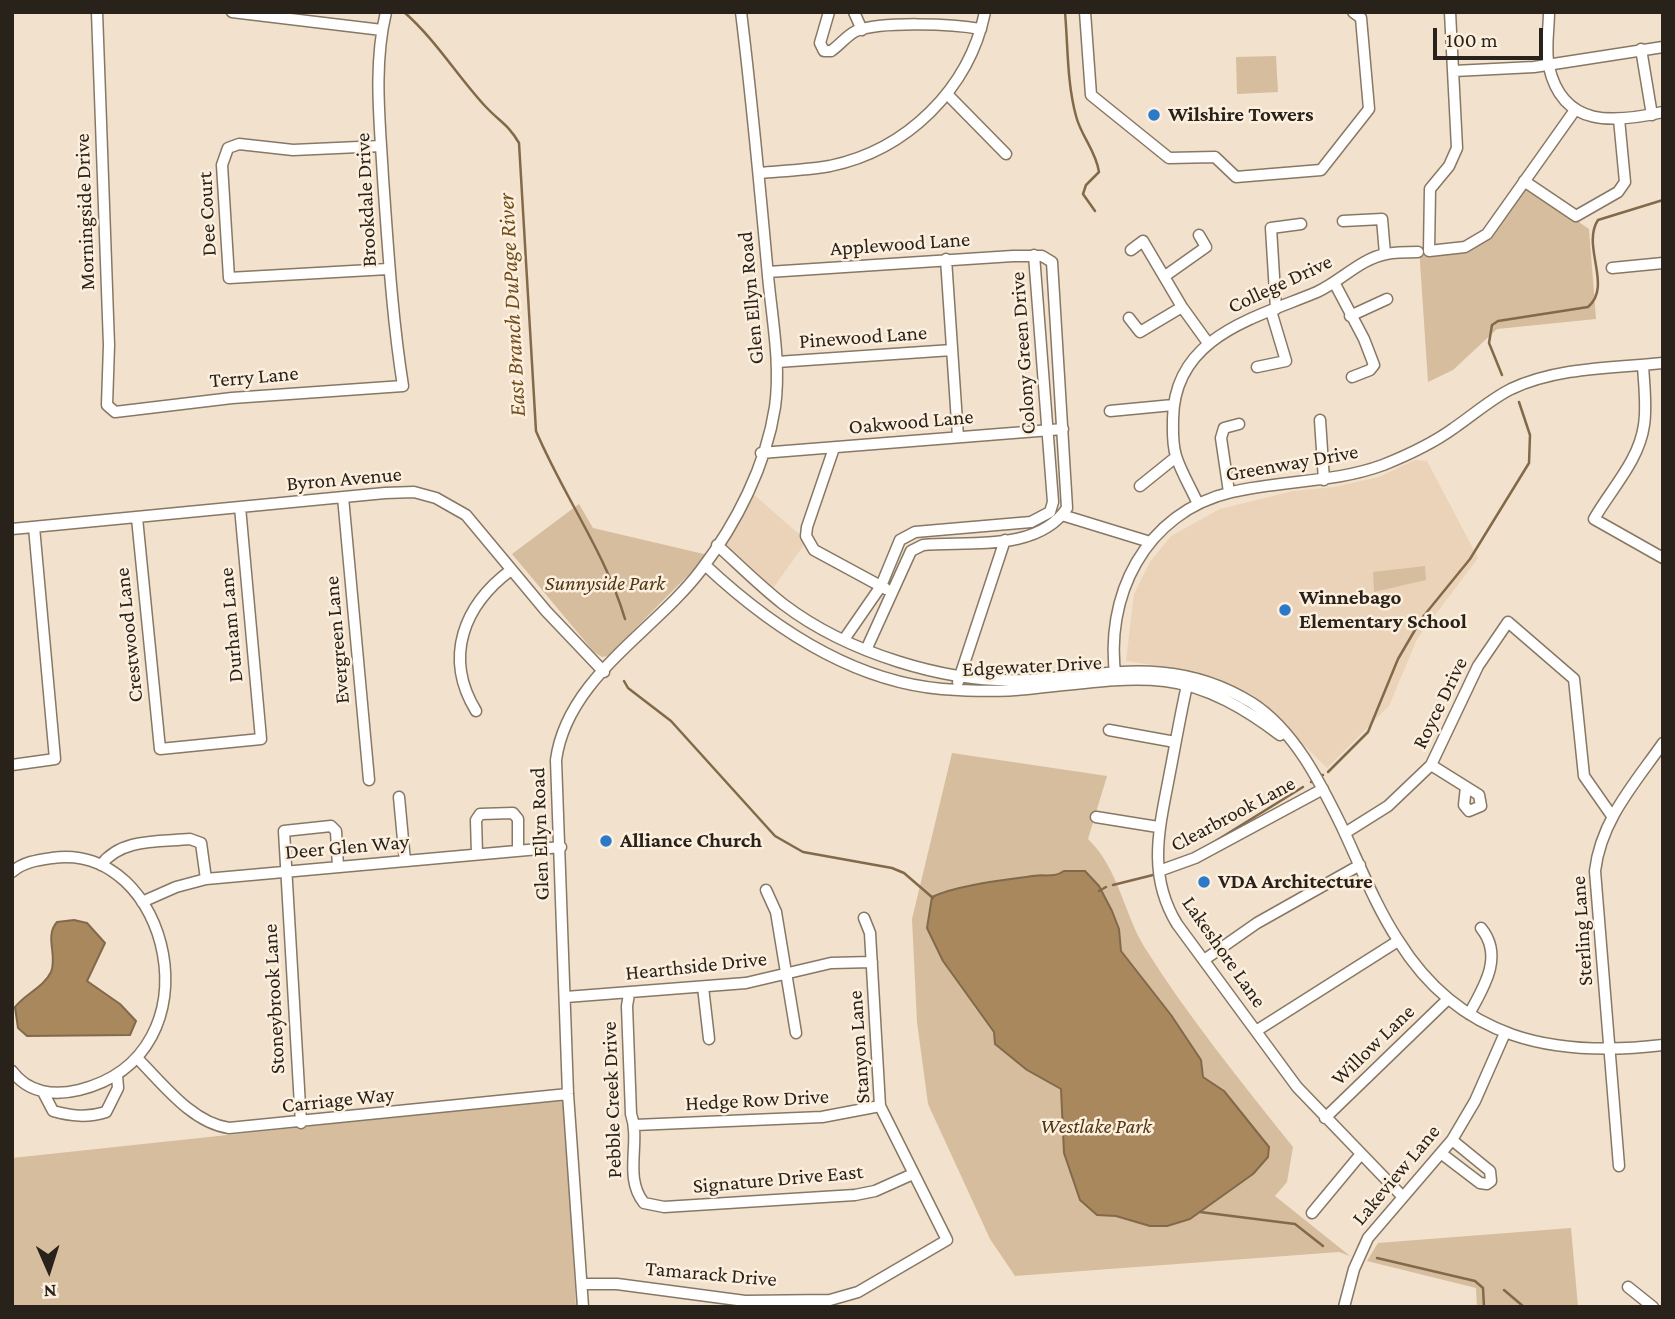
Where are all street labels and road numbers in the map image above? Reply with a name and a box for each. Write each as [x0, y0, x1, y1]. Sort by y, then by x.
street label: Brookdale Drive [350, 132, 382, 268]
street label: Morningside Drive [70, 133, 100, 291]
street label: Dee Court [192, 171, 222, 257]
street label: Applewood Lane [829, 227, 971, 261]
street label: Glen Ellyn Road [733, 231, 769, 365]
street label: College Drive [1224, 249, 1336, 319]
street label: Colony Green Drive [1005, 271, 1041, 435]
street label: Pinewood Lane [798, 320, 928, 354]
street label: Terry Lane [209, 361, 299, 393]
street label: Oakwood Lane [847, 404, 975, 440]
street label: Greenway Drive [1224, 439, 1360, 487]
street label: Byron Avenue [285, 461, 403, 497]
street label: Crestwood Lane [109, 566, 149, 704]
street label: Durham Lane [213, 567, 249, 683]
street label: Evergreen Lane [319, 575, 355, 705]
street label: Edgewater Drive [962, 650, 1102, 682]
street label: Royce Drive [1407, 653, 1473, 753]
street label: Glen Ellyn Road [525, 767, 555, 901]
street label: Clearbrook Lane [1166, 771, 1300, 857]
street label: Deer Glen Way [284, 829, 410, 865]
street label: Sterling Lane [1566, 875, 1598, 987]
street label: Lakeshore Lane [1176, 891, 1272, 1013]
street label: Stoneybrook Lane [257, 923, 291, 1075]
street label: Hearthside Drive [624, 946, 768, 986]
street label: Stanyon Lane [842, 990, 876, 1104]
street label: Willow Lane [1326, 999, 1420, 1091]
street label: Pebble Creek Drive [597, 1021, 627, 1179]
street label: Carriage Way [280, 1082, 396, 1118]
street label: Hedge Row Drive [684, 1084, 830, 1116]
street label: Lakeview Lane [1347, 1119, 1445, 1231]
street label: Signature Drive East [692, 1159, 864, 1199]
street label: Tamarack Drive [644, 1256, 778, 1292]

